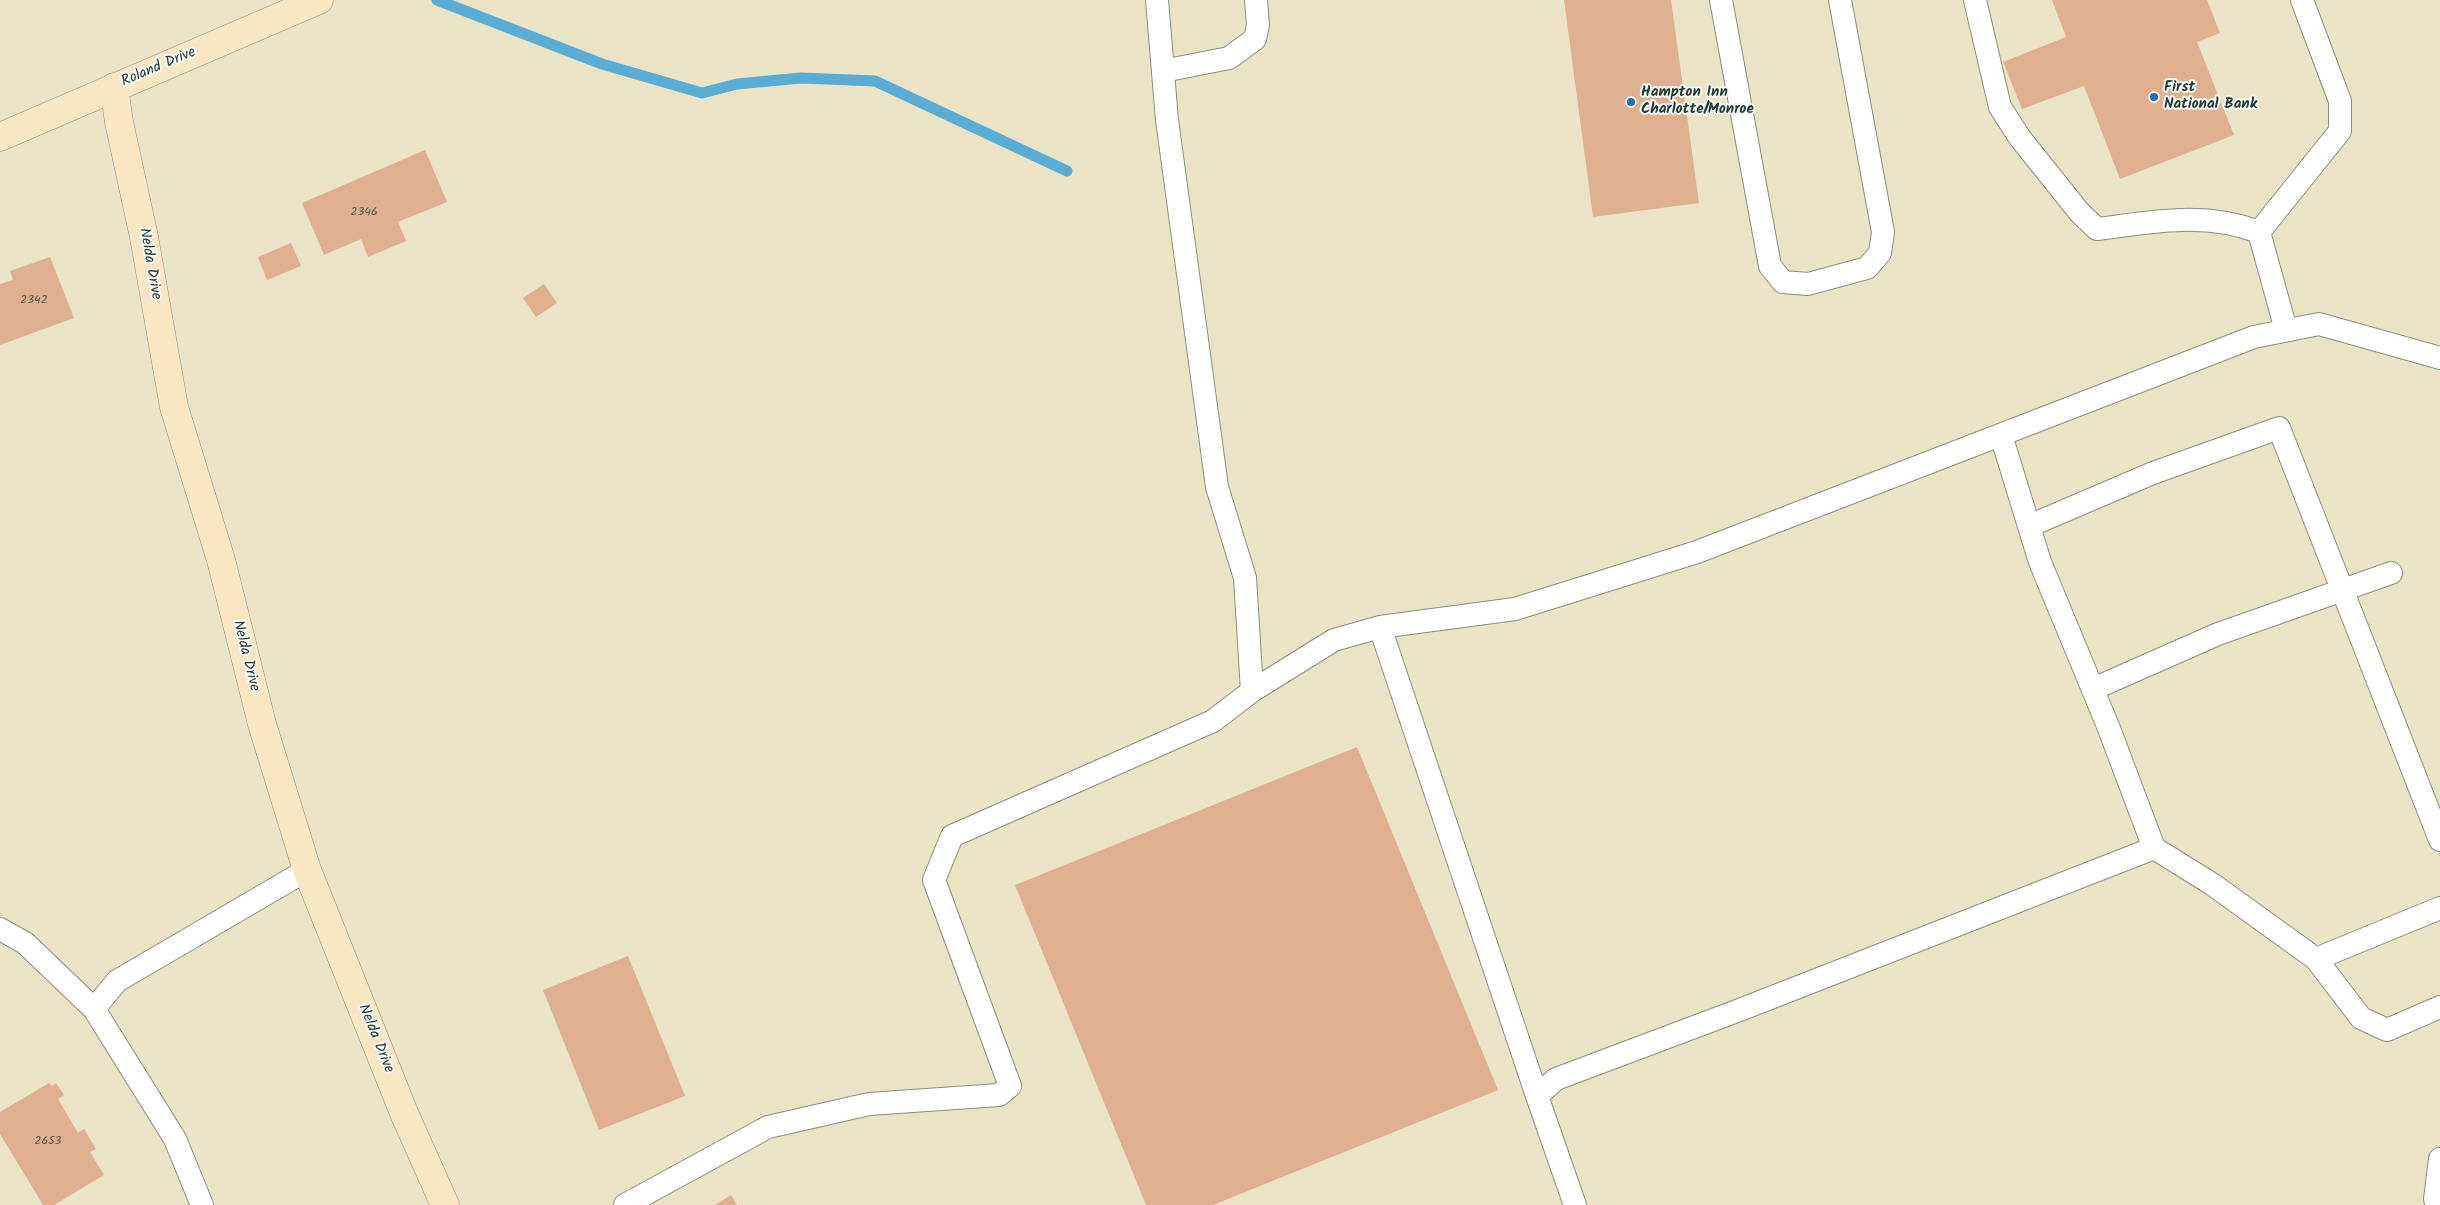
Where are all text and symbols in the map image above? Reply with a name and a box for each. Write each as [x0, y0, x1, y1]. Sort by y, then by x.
street label: Roland Drive [119, 44, 199, 92]
place label: First National Bank [2164, 79, 2257, 114]
place label: Hampton Inn Charlotte/Monroe [1641, 84, 1754, 119]
marker: First National Bank [2148, 91, 2160, 103]
marker: Hampton Inn Charlotte/Monroe [1625, 96, 1637, 108]
house number: 2346 [350, 206, 378, 220]
street label: Nelda Drive [134, 227, 164, 301]
house number: 2342 [20, 294, 48, 308]
street label: Nelda Drive [228, 619, 262, 693]
street label: Nelda Drive [353, 1002, 397, 1076]
house number: 2653 [35, 1135, 61, 1149]

